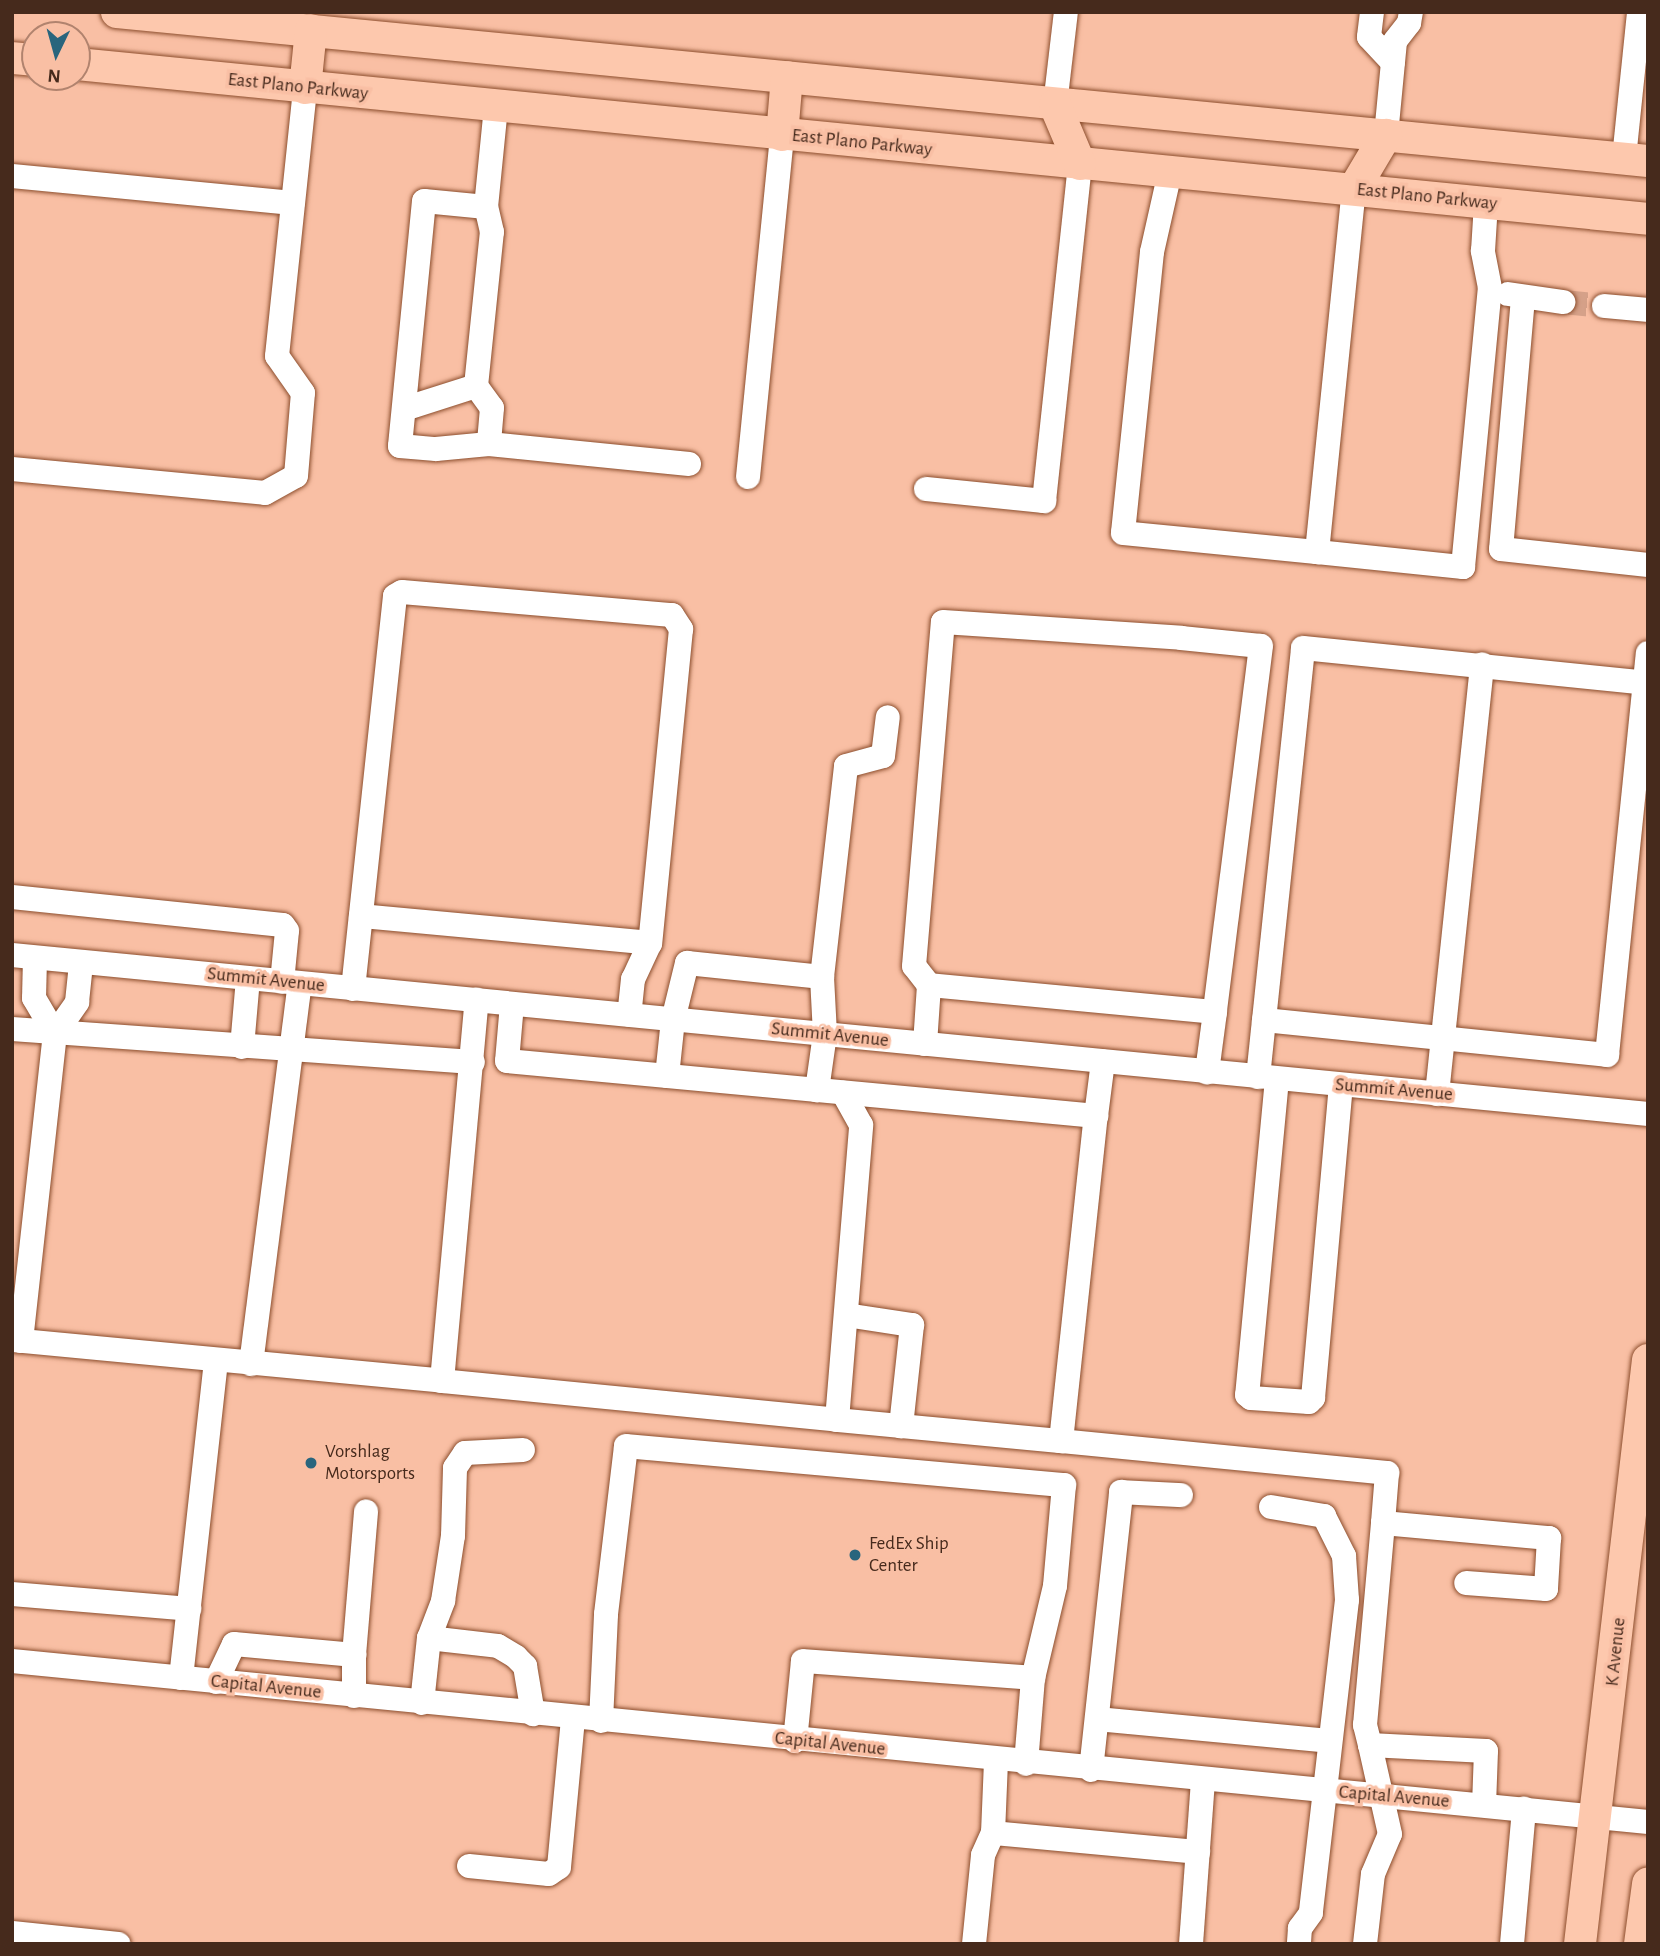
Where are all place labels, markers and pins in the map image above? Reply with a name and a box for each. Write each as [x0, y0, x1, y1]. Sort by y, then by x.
place label: Vorshlag Motorsports [325, 1441, 415, 1485]
marker: Vorshlag Motorsports [303, 1455, 319, 1471]
place label: FedEx Ship Center [869, 1533, 949, 1577]
marker: FedEx Ship Center [847, 1547, 863, 1563]

